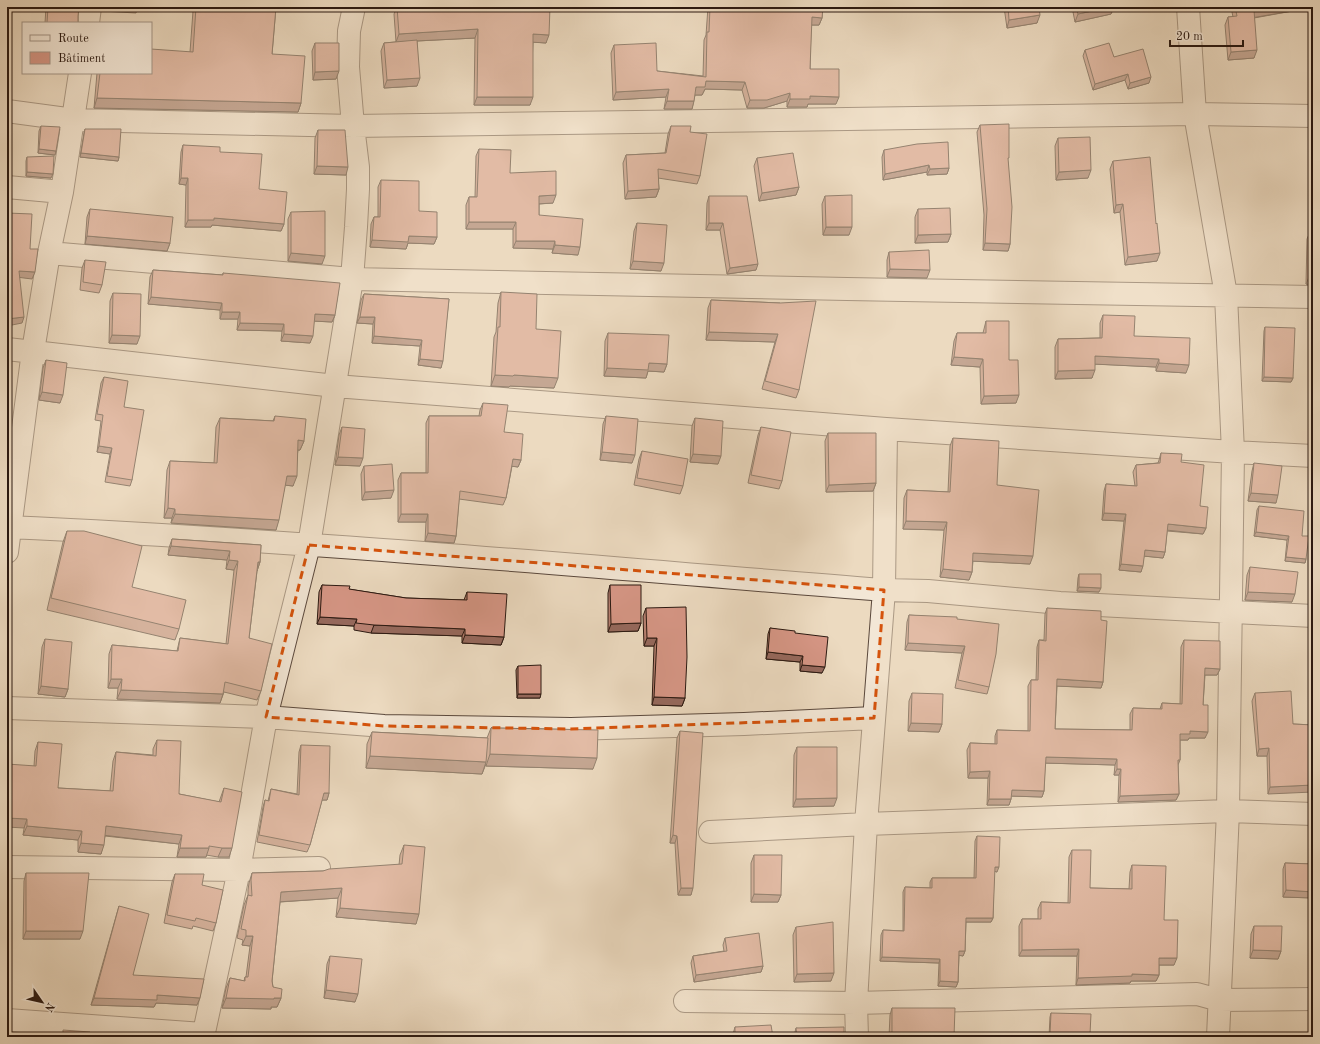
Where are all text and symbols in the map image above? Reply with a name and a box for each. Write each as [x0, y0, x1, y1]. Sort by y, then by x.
legend [22, 22, 152, 74]
scale bar [1170, 22, 1243, 48]
text: 20 m [1176, 31, 1203, 43]
text: Route [58, 33, 89, 45]
text: Bâtiment [58, 53, 105, 65]
north arrow [22, 982, 62, 1022]
text: N [42, 1000, 56, 1014]

